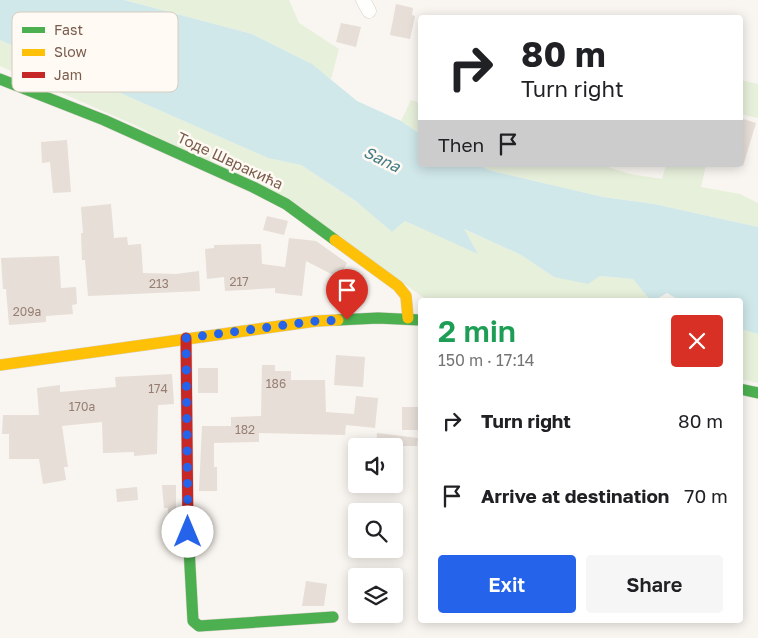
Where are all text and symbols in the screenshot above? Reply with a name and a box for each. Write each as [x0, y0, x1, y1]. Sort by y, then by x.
legend [12, 12, 178, 92]
text: Fast [54, 21, 83, 38]
text: 80 m [521, 33, 606, 75]
icon: right [438, 35, 503, 100]
text: Slow [54, 43, 87, 60]
text: Jam [54, 66, 82, 83]
text: Turn right [521, 75, 624, 102]
street label: Тоде Швракића [175, 128, 286, 192]
icon: arrive [494, 130, 522, 158]
text: Then [438, 133, 484, 156]
water label: Sana [360, 142, 404, 177]
pin [326, 269, 368, 320]
house number: 217 [229, 274, 249, 289]
house number: 213 [149, 276, 169, 291]
icon: arrive [333, 276, 361, 304]
house number: 209a [13, 304, 41, 319]
text: 2 min [438, 313, 516, 349]
button: close [671, 315, 723, 367]
text: 150 m · 17:14 [438, 350, 534, 370]
house number: 186 [266, 376, 286, 391]
house number: 174 [148, 381, 168, 396]
house number: 170a [69, 399, 95, 414]
icon: right [438, 407, 466, 435]
text: Turn right [481, 409, 571, 432]
text: 80 m [678, 409, 723, 432]
house number: 182 [235, 422, 255, 437]
map controls [348, 438, 403, 623]
button: sound [348, 438, 403, 493]
icon: arrive [438, 482, 466, 510]
text: Arrive at destination [481, 484, 669, 507]
text: 70 m [684, 484, 728, 507]
button: search [348, 503, 403, 558]
position arrow [161, 505, 213, 557]
button: Exit [438, 555, 576, 613]
button: Share [586, 555, 723, 613]
button: layers [348, 568, 403, 623]

